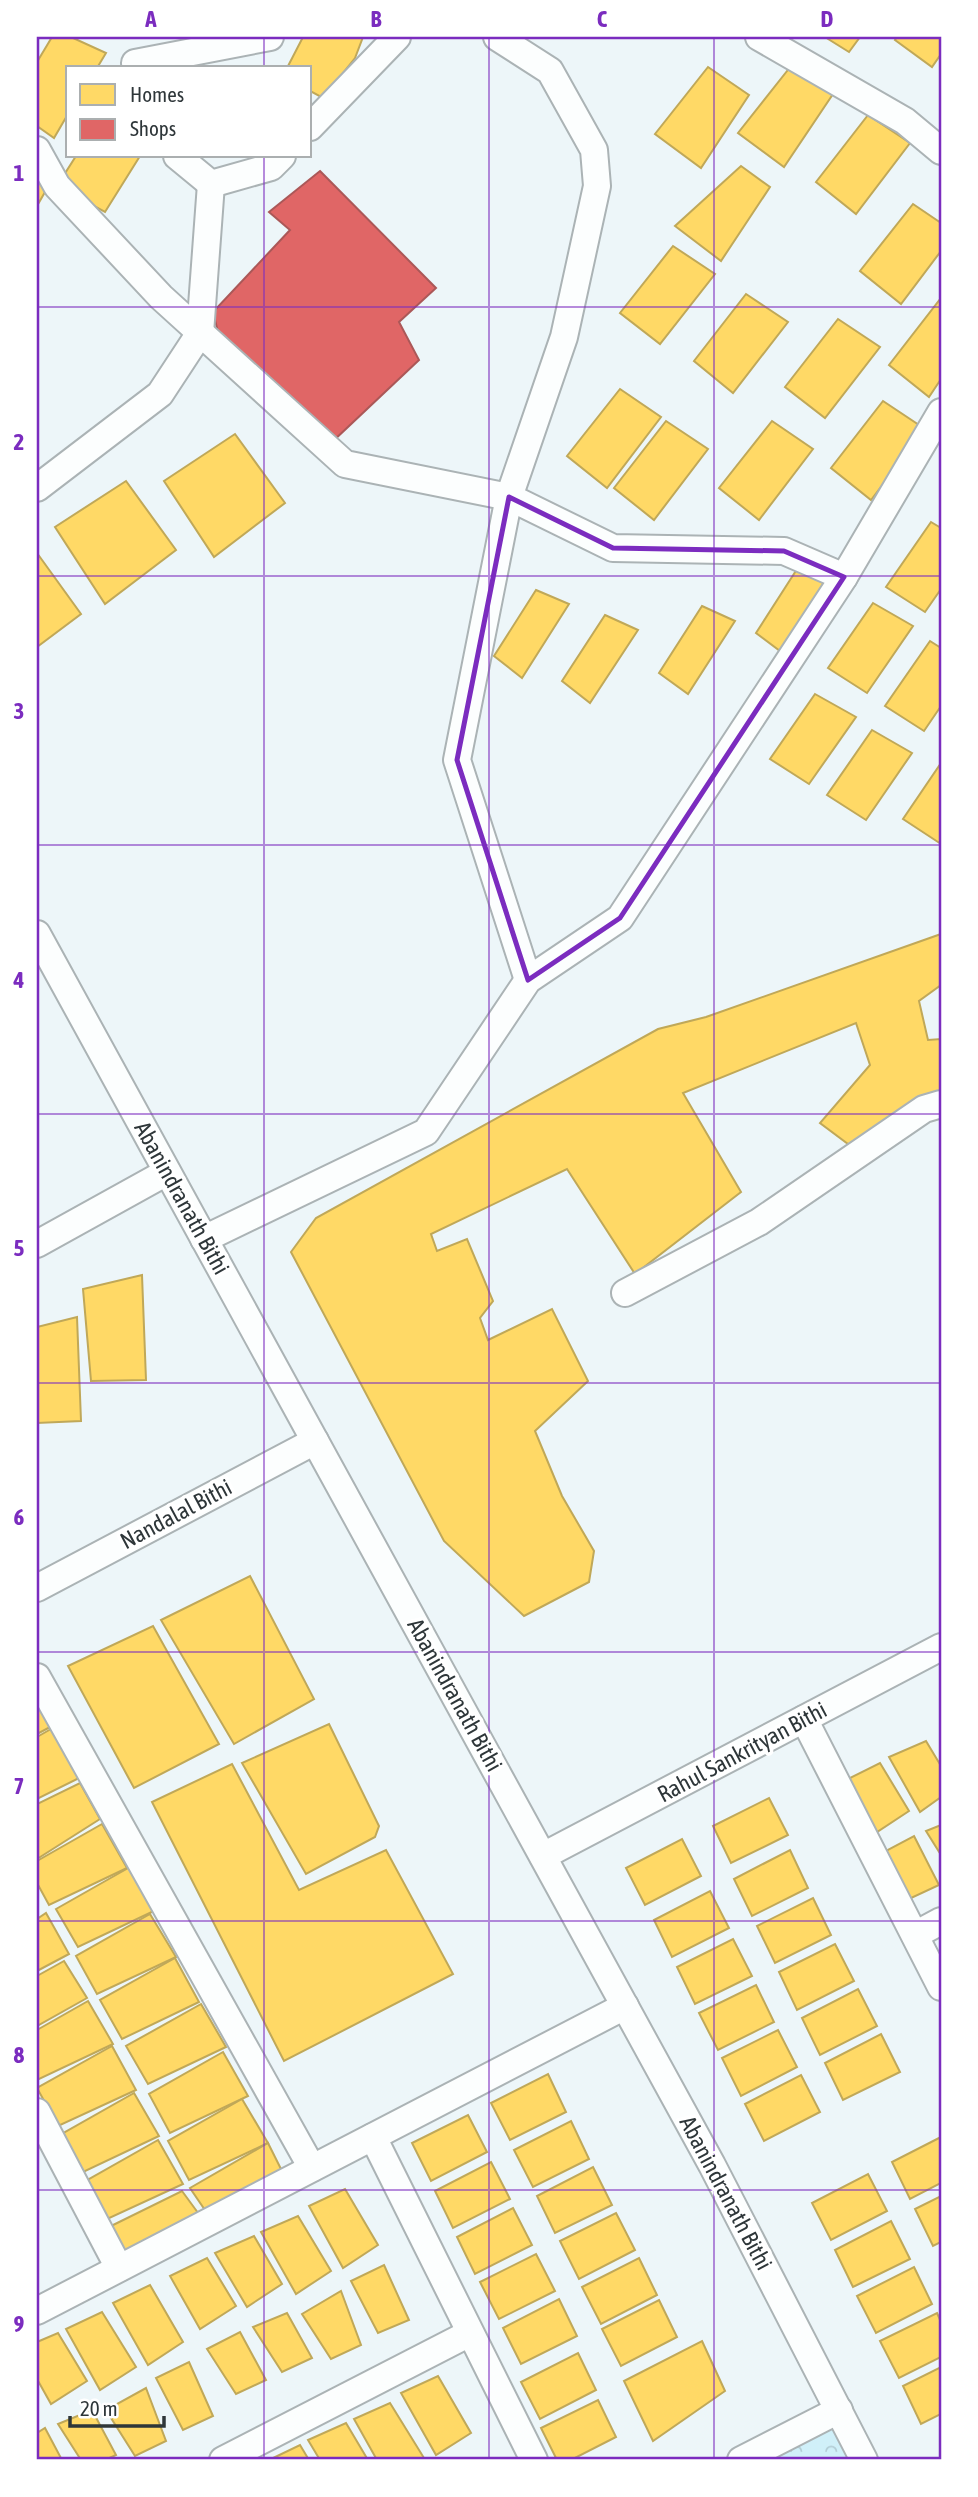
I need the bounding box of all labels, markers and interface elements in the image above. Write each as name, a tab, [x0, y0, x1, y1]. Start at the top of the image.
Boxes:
text: A	[144, 6, 157, 32]
text: B	[371, 6, 382, 32]
text: C	[597, 6, 608, 32]
text: D	[821, 6, 834, 32]
legend	[66, 66, 312, 158]
text: Homes	[130, 82, 184, 106]
text: Shops	[130, 116, 176, 140]
text: 1	[14, 160, 25, 186]
text: 2	[14, 429, 24, 455]
text: 3	[14, 698, 24, 724]
text: 4	[13, 967, 25, 993]
street label: Abanindranath Bithi	[129, 1117, 235, 1279]
text: 5	[14, 1235, 25, 1261]
street label: Nandalal Bithi	[116, 1474, 236, 1554]
text: 6	[14, 1504, 25, 1530]
street label: Abanindranath Bithi	[402, 1614, 508, 1776]
street label: Rahul Sankrityan Bithi	[653, 1696, 831, 1808]
text: 7	[14, 1773, 24, 1799]
text: 8	[14, 2042, 25, 2068]
street label: Abanindranath Bithi	[675, 2112, 777, 2274]
text: 9	[14, 2311, 25, 2337]
scale bar	[70, 2385, 164, 2429]
text: 20 m	[80, 2396, 118, 2420]

